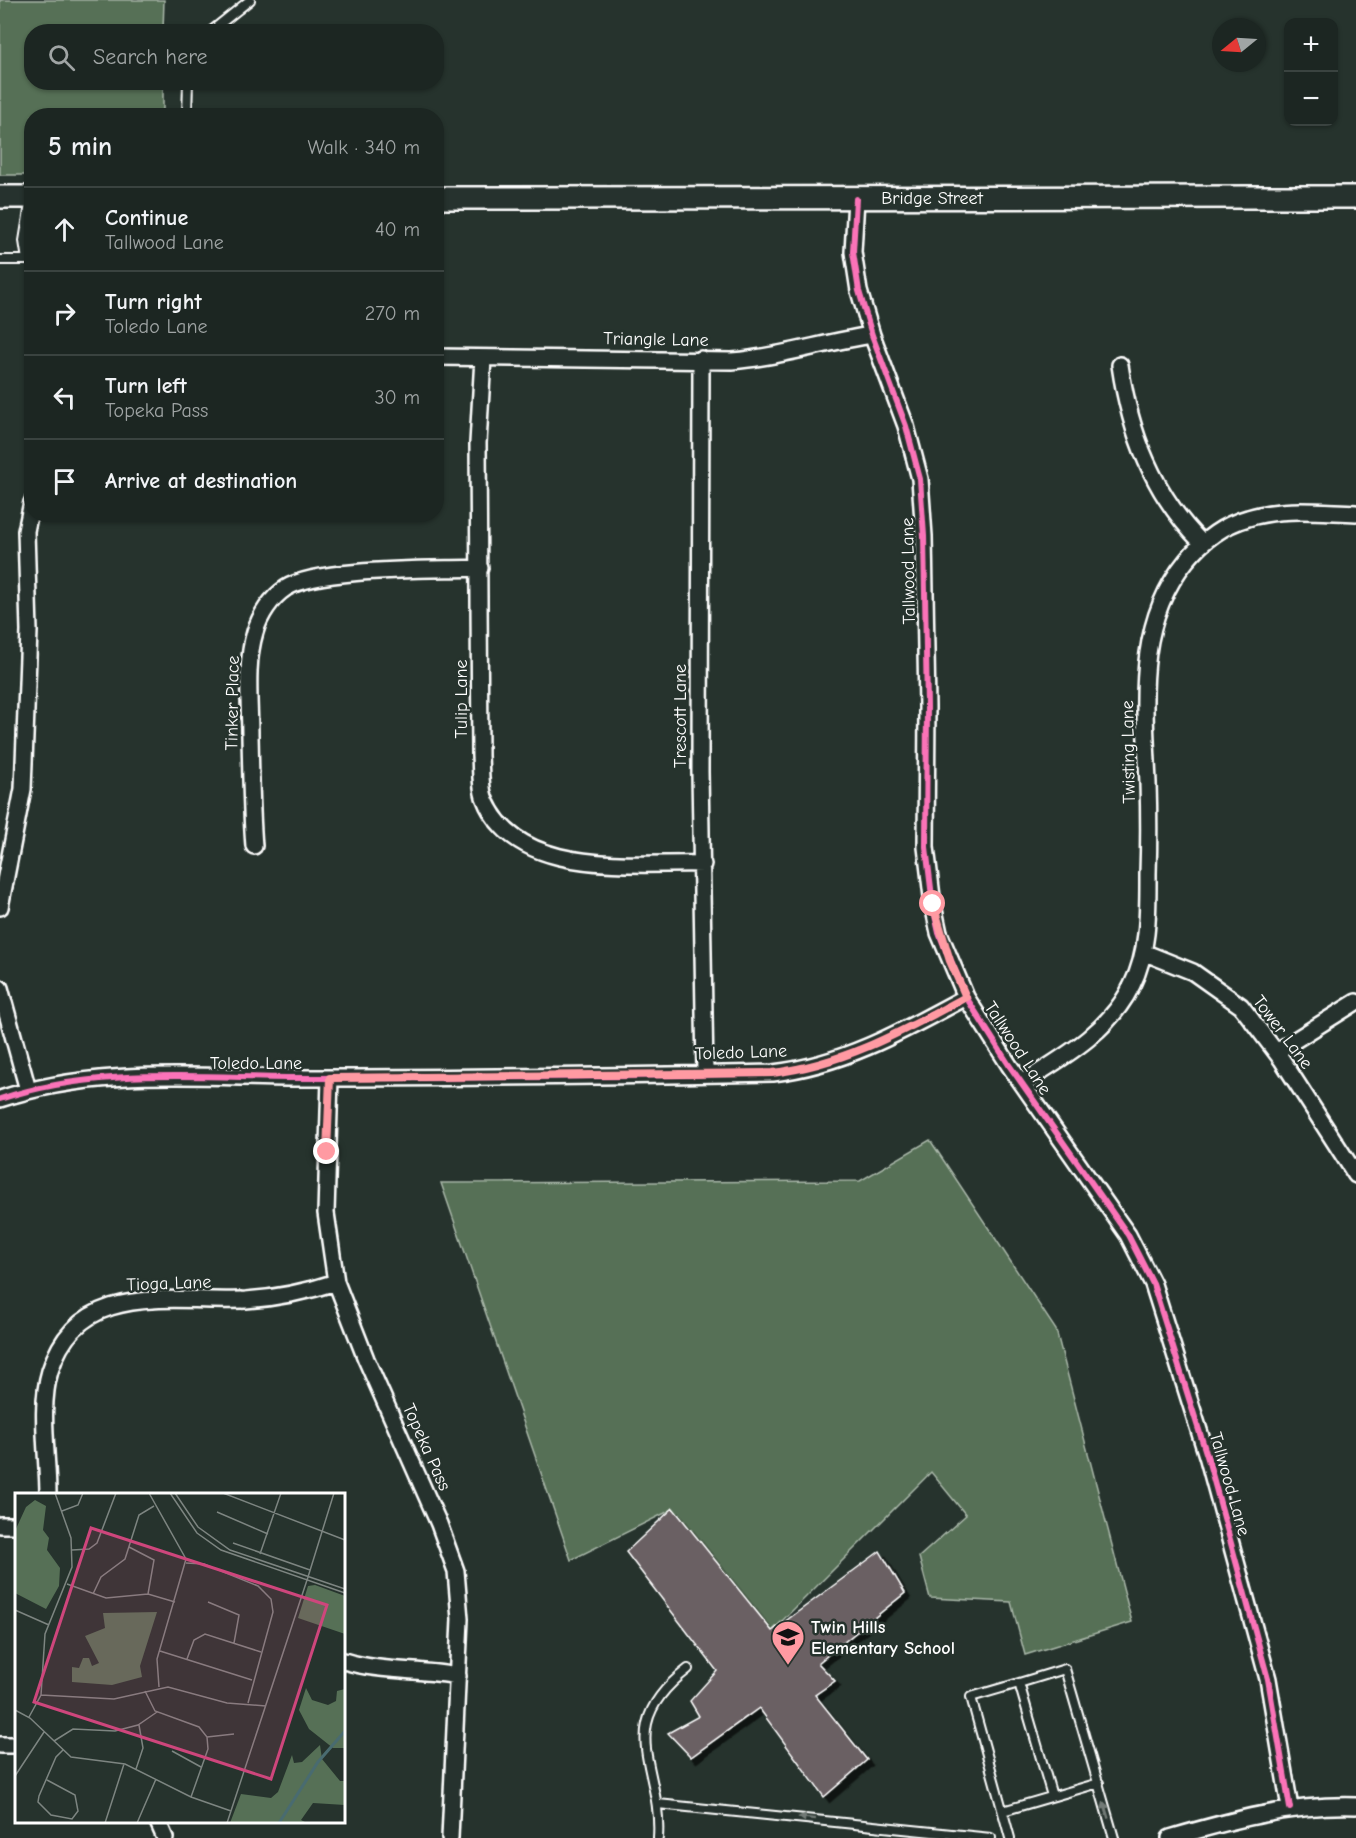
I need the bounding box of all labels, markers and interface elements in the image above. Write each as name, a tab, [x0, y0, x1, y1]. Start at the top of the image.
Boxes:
north arrow	[1212, 18, 1266, 72]
map controls	[1284, 18, 1338, 126]
button: +	[1284, 18, 1338, 72]
search box	[24, 24, 444, 90]
icon: search	[45, 41, 78, 74]
text: Search here	[93, 44, 208, 70]
button: −	[1284, 72, 1338, 126]
text: 5 min	[48, 132, 112, 162]
text: Walk · 340 m	[308, 136, 420, 159]
street label: Bridge Street	[881, 188, 984, 209]
text: Continue	[105, 205, 188, 231]
icon: ahead	[48, 213, 81, 246]
text: 40 m	[375, 218, 420, 241]
text: Tallwood Lane	[105, 231, 224, 254]
text: Turn right	[105, 289, 202, 315]
icon: right	[48, 297, 81, 330]
text: 270 m	[365, 302, 420, 325]
text: Toledo Lane	[105, 315, 207, 338]
street label: Triangle Lane	[603, 328, 709, 351]
text: Turn left	[105, 373, 187, 399]
icon: left	[48, 381, 81, 414]
text: 30 m	[374, 386, 420, 409]
text: Topeka Pass	[105, 399, 208, 422]
icon: arrive	[48, 465, 81, 498]
text: Arrive at destination	[105, 468, 297, 494]
street label: Tallwood Lane	[897, 517, 920, 625]
street label: Tinker Place	[221, 655, 244, 751]
street label: Tulip Lane	[451, 659, 472, 739]
street label: Trescott Lane	[670, 664, 691, 768]
street label: Twisting Lane	[1117, 700, 1140, 804]
route start	[919, 890, 945, 916]
street label: Tower Lane	[1248, 991, 1317, 1073]
street label: Tallwood Lane	[980, 998, 1055, 1099]
street label: Toledo Lane	[695, 1040, 787, 1065]
street label: Toledo Lane	[210, 1053, 302, 1074]
route end	[313, 1138, 339, 1164]
street label: Tioga Lane	[126, 1272, 212, 1295]
street label: Topeka Pass	[398, 1400, 455, 1494]
street label: Tallwood Lane	[1205, 1430, 1254, 1538]
inset map	[15, 1493, 345, 1823]
place label: Twin Hills Elementary School	[811, 1617, 955, 1659]
school or university icon: Twin Hills Elementary School	[770, 1619, 806, 1666]
one-way arrow	[1101, 1801, 1111, 1820]
one-way arrow	[798, 1813, 817, 1823]

